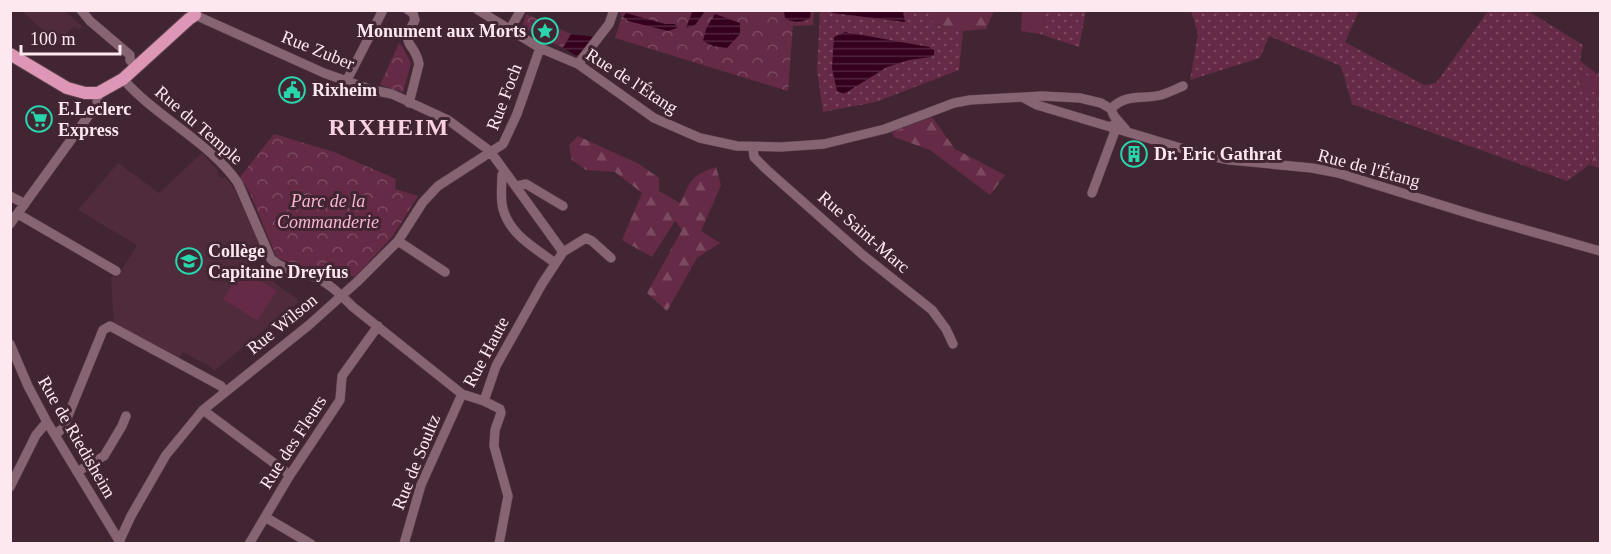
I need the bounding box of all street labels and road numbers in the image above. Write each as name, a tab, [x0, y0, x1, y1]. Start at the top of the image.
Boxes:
street label: Rue Zuber	[279, 26, 357, 74]
street label: Rue de l'Étang	[582, 43, 682, 118]
street label: Rue Foch	[482, 61, 526, 133]
street label: Rue du Temple	[151, 82, 247, 168]
street label: Rue de l'Étang	[1316, 144, 1423, 191]
street label: Rue Saint-Marc	[814, 187, 914, 277]
street label: Rue Wilson	[243, 290, 321, 358]
street label: Rue Haute	[459, 314, 513, 390]
street label: Rue de Riedisheim	[34, 373, 120, 501]
street label: Rue des Fleurs	[255, 392, 331, 492]
street label: Rue de Soultz	[388, 411, 444, 513]

